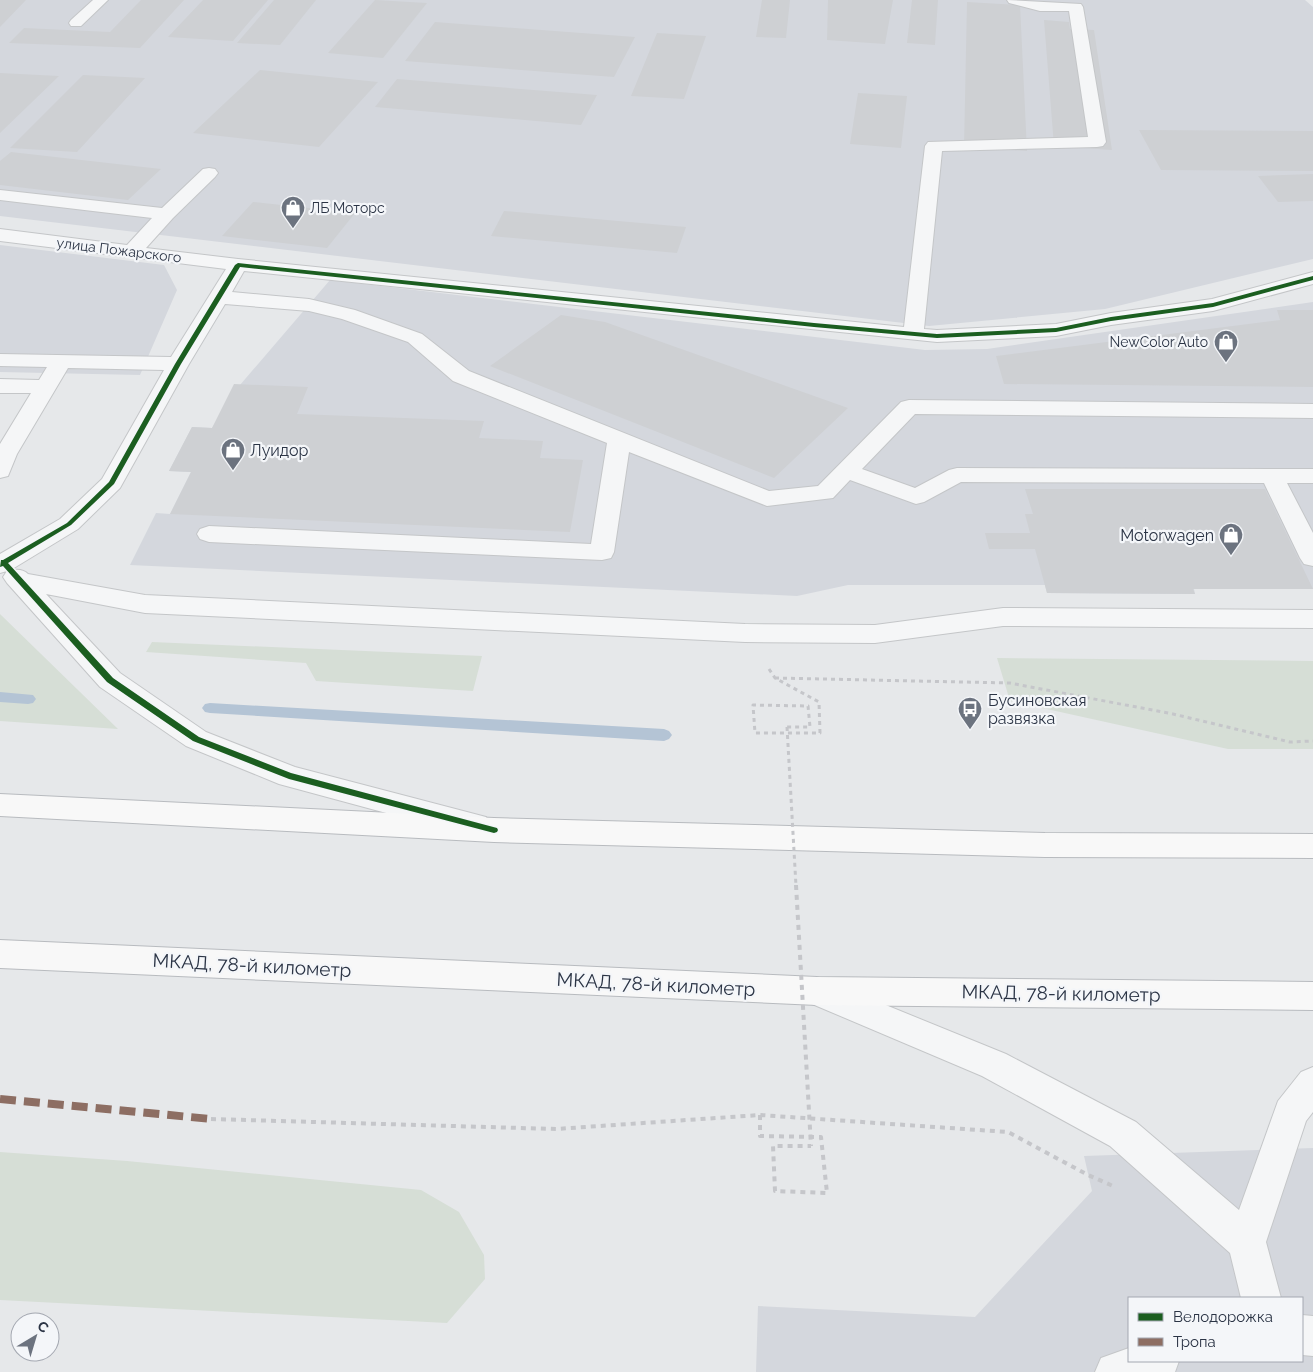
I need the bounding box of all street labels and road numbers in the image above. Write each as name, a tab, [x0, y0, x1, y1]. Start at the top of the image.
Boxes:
street label: улица Пожарского	[56, 234, 182, 266]
street label: МКАД, 78-й километр	[152, 949, 352, 981]
street label: МКАД, 78-й километр	[556, 968, 756, 1000]
street label: МКАД, 78-й километр	[961, 980, 1161, 1006]

